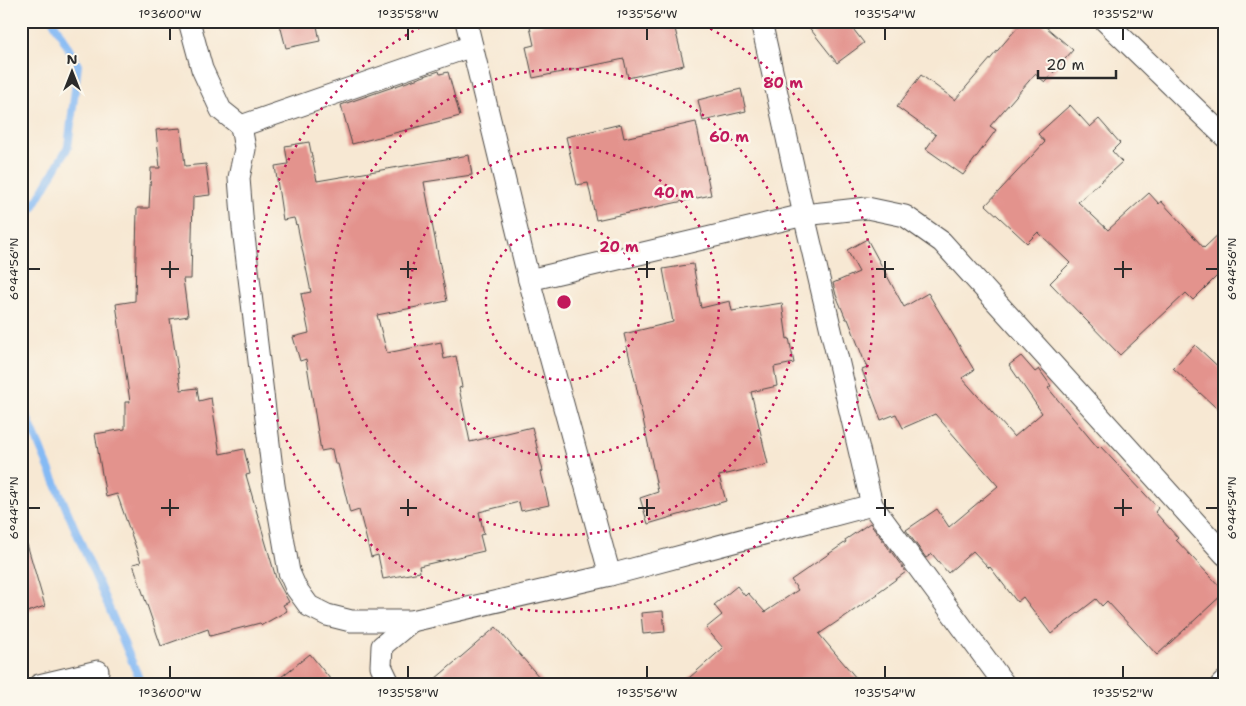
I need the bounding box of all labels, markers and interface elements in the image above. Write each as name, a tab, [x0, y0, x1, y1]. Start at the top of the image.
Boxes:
text: 1°36'00"W	[138, 6, 202, 22]
text: 1°35'58"W	[377, 6, 439, 22]
text: 1°35'56"W	[617, 6, 677, 22]
text: 1°35'54"W	[854, 6, 916, 22]
text: 1°35'52"W	[1092, 6, 1154, 22]
north arrow	[48, 48, 98, 98]
scale bar	[1038, 48, 1116, 80]
text: N	[66, 50, 78, 68]
text: 20 m	[1046, 55, 1085, 75]
text: 80 m	[763, 73, 803, 93]
text: 60 m	[709, 127, 749, 147]
text: 40 m	[654, 183, 694, 203]
text: 20 m	[599, 237, 639, 257]
text: 6°44'56"N	[6, 238, 22, 300]
text: 6°44'56"N	[1224, 238, 1240, 300]
centre of rings	[555, 293, 573, 311]
text: 6°44'54"N	[6, 476, 22, 540]
text: 6°44'54"N	[1224, 476, 1240, 540]
text: 1°36'00"W	[138, 685, 202, 701]
text: 1°35'58"W	[377, 685, 439, 701]
text: 1°35'56"W	[617, 685, 677, 701]
text: 1°35'54"W	[854, 685, 916, 701]
text: 1°35'52"W	[1092, 685, 1154, 701]

